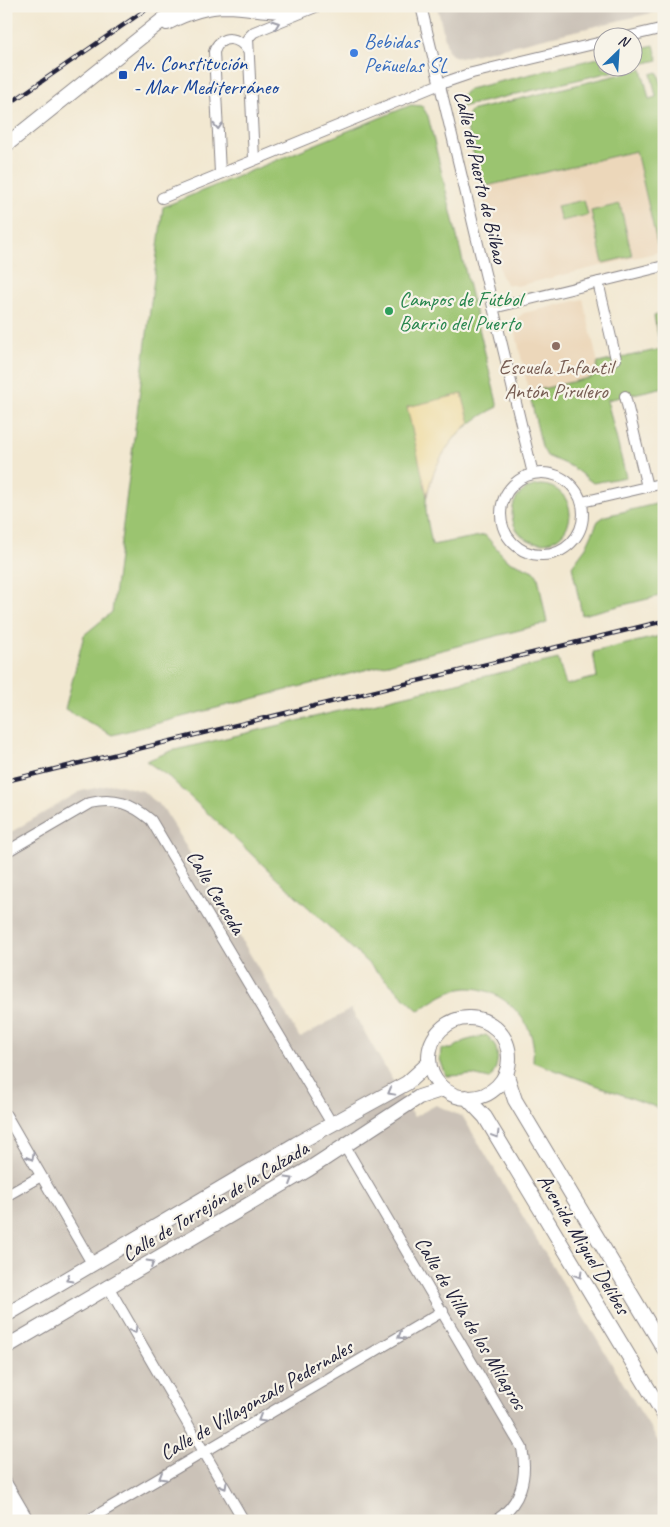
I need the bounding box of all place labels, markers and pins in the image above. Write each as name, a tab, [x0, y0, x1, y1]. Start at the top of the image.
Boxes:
place label: Bebidas Peñuelas SL	[364, 28, 448, 78]
marker: Bebidas Peñuelas SL	[348, 47, 360, 59]
place label: Av. Constitución - Mar Mediterráneo	[133, 50, 280, 100]
marker: Av. Constitución - Mar Mediterráneo	[117, 69, 129, 81]
place label: Campos de Fútbol Barrio del Puerto	[399, 286, 525, 336]
marker: Campos de Fútbol Barrio del Puerto	[383, 305, 395, 317]
marker: Escuela Infantil Antón Pirulero	[550, 340, 562, 352]
place label: Escuela Infantil Antón Pirulero	[499, 354, 617, 404]

